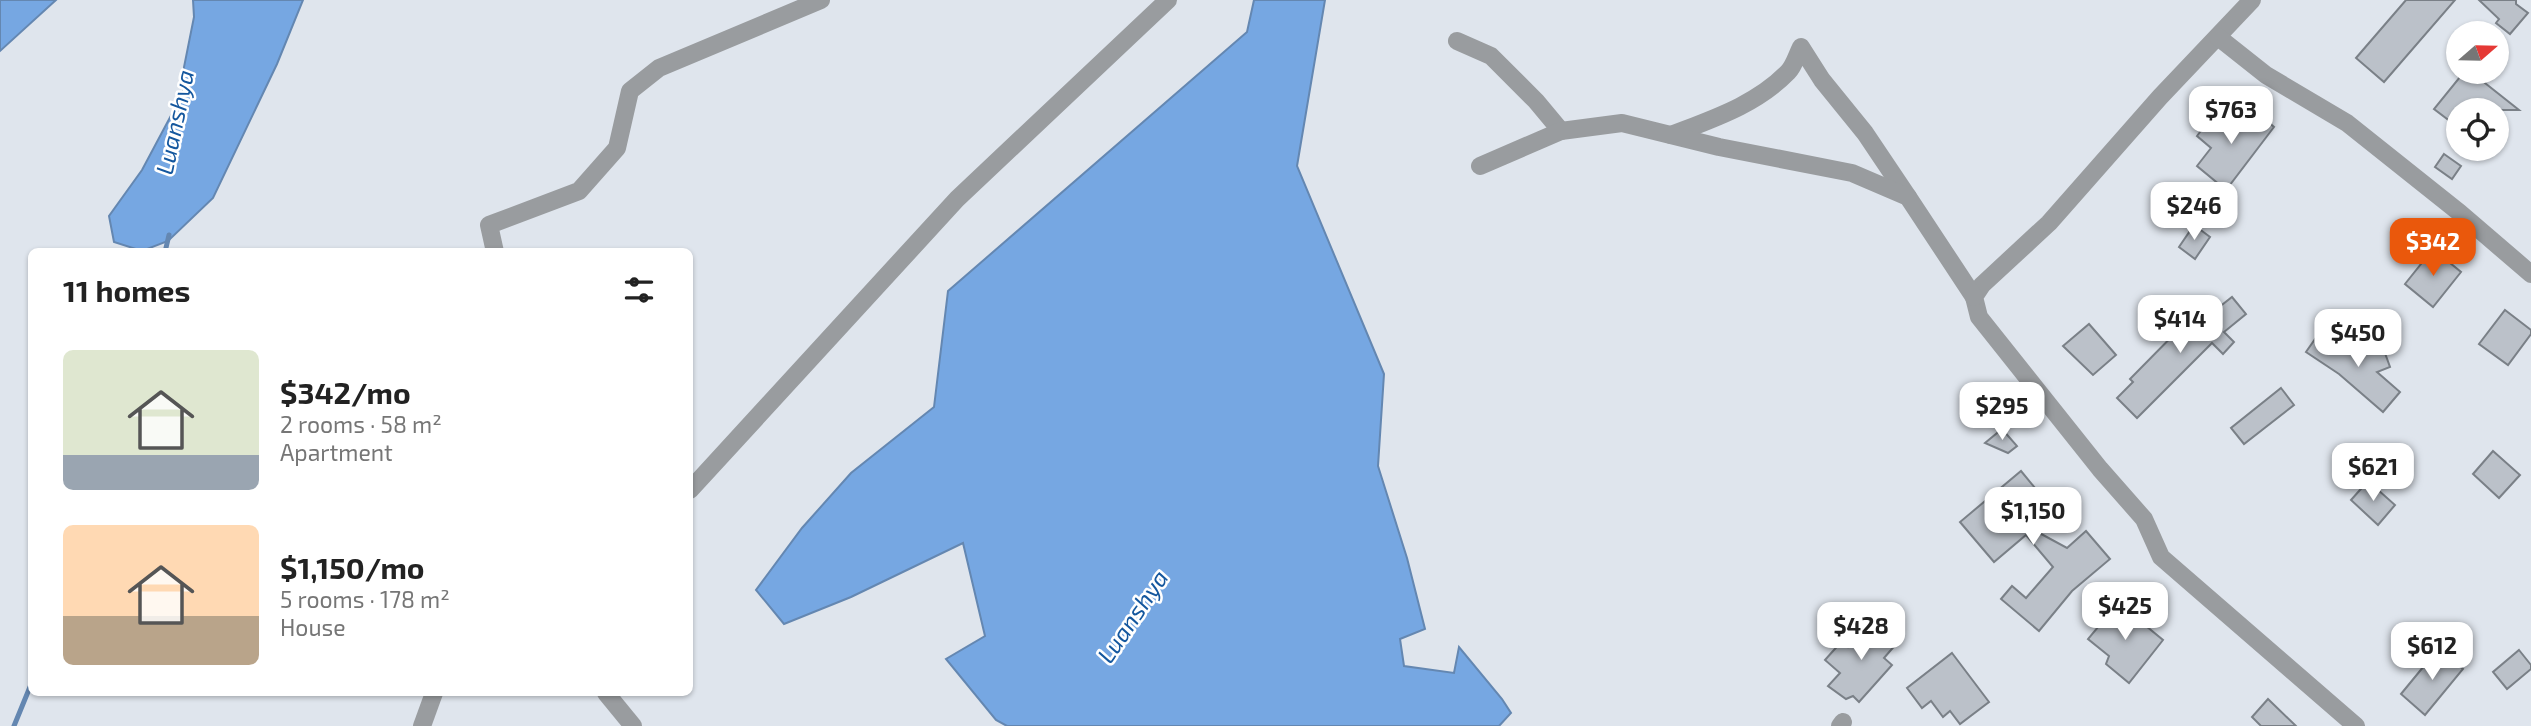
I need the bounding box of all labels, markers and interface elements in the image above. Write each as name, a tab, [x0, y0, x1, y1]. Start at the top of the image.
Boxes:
north arrow	[2446, 21, 2510, 84]
map controls	[2446, 21, 2509, 161]
water label: Luanshya	[149, 67, 199, 177]
pin: $763	[2190, 86, 2272, 146]
text: $763	[2205, 95, 2257, 123]
button: locate	[2446, 98, 2509, 161]
pin: $246	[2153, 182, 2235, 242]
text: $246	[2167, 191, 2221, 219]
pin: $342	[2392, 218, 2474, 278]
text: $342	[2406, 227, 2460, 255]
icon: filters	[620, 271, 658, 309]
text: 11 homes	[63, 272, 190, 308]
pin: $414	[2139, 296, 2221, 355]
text: $414	[2154, 304, 2206, 332]
pin: $450	[2317, 310, 2399, 369]
text: $450	[2330, 318, 2386, 346]
text: $342/mo	[280, 374, 411, 410]
icon: home	[119, 378, 203, 462]
pin: $295	[1961, 382, 2043, 442]
text: $295	[1976, 391, 2028, 419]
text: 2 rooms · 58 m²	[280, 410, 442, 438]
text: Apartment	[280, 438, 393, 466]
pin: $621	[2332, 444, 2414, 503]
text: $621	[2348, 452, 2398, 480]
pin: $1,150	[1976, 488, 2090, 547]
text: $1,150	[2001, 496, 2066, 524]
text: $1,150/mo	[280, 549, 425, 585]
icon: home	[119, 553, 203, 637]
water label: Luanshya	[1090, 564, 1174, 668]
pin: $425	[2084, 582, 2166, 642]
text: 5 rooms · 178 m²	[280, 585, 450, 613]
text: $425	[2098, 591, 2152, 619]
pin: $428	[1820, 602, 1902, 662]
text: $428	[1833, 611, 1889, 639]
text: House	[280, 613, 346, 641]
pin: $612	[2391, 622, 2473, 682]
text: $612	[2407, 631, 2457, 659]

